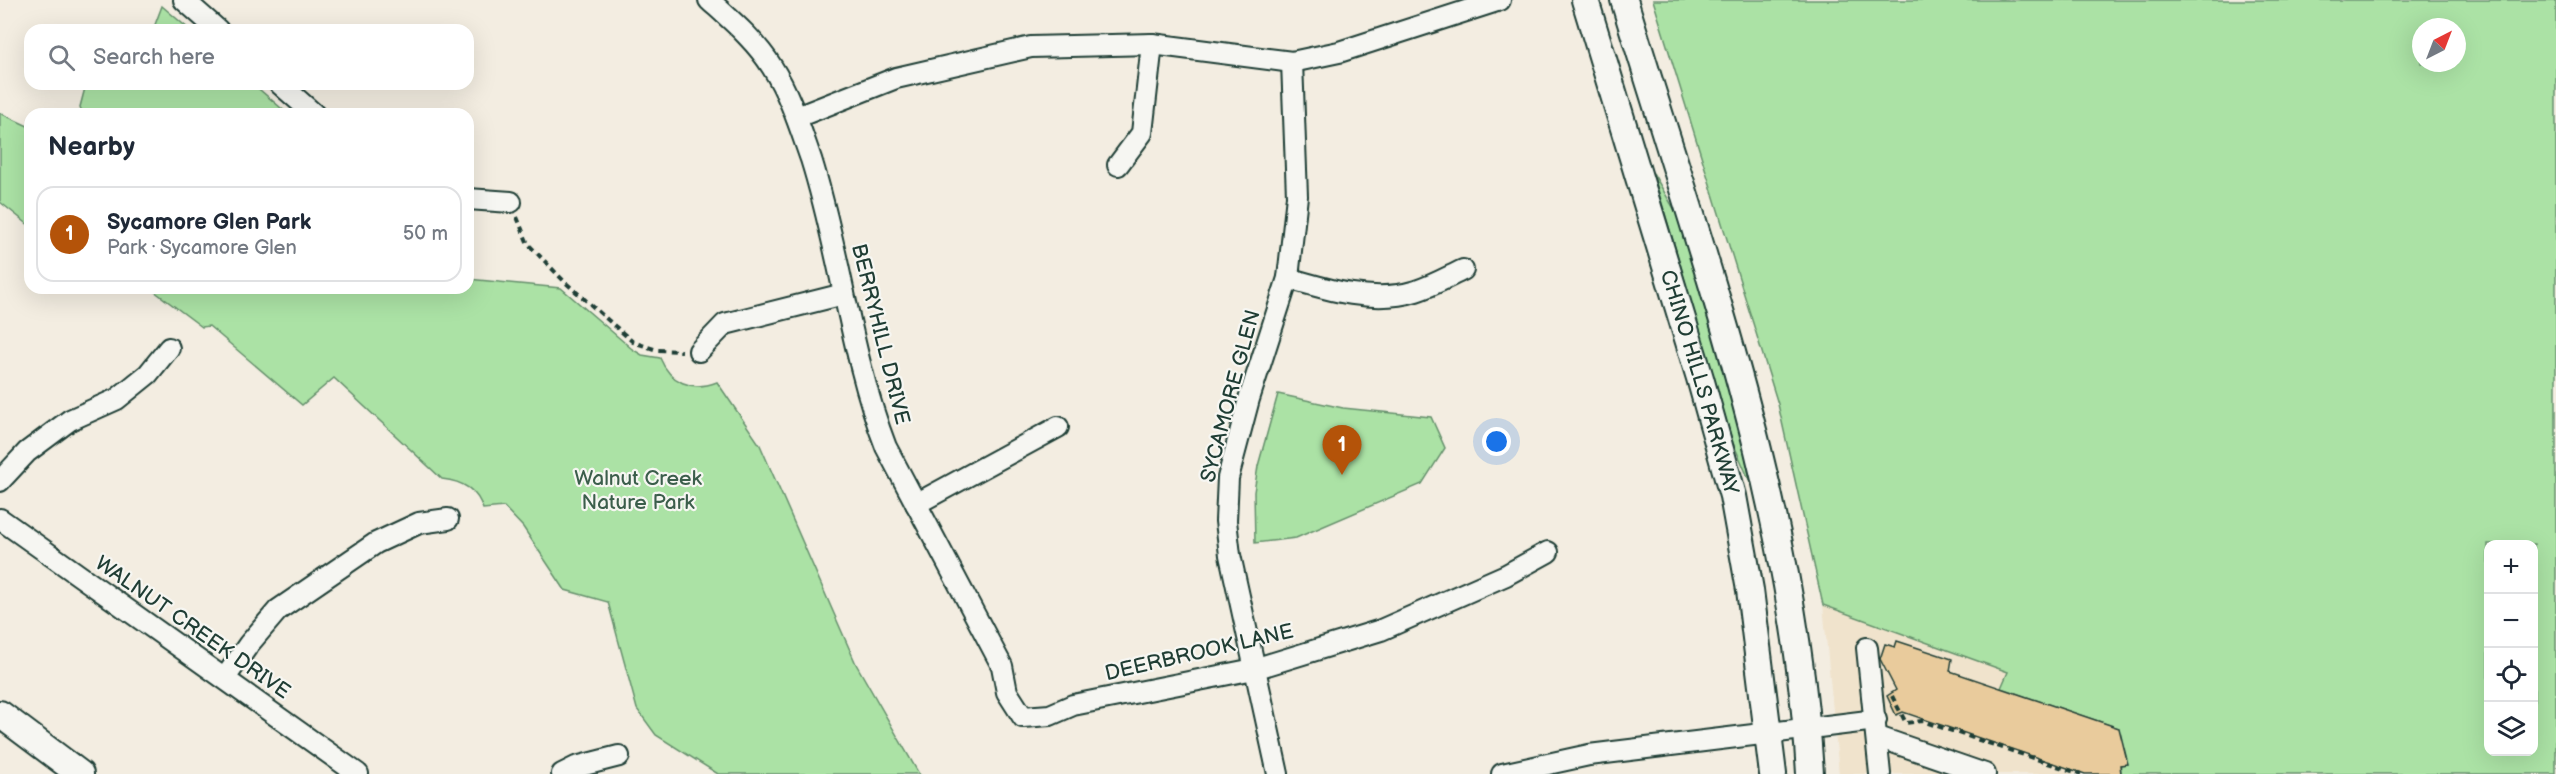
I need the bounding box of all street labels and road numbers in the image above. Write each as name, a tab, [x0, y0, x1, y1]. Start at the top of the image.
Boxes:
street label: BERRYHILL DRIVE	[846, 241, 915, 427]
street label: CHINO HILLS PARKWAY	[1655, 267, 1744, 498]
street label: SYCAMORE GLEN	[1195, 307, 1266, 485]
street label: WALNUT CREEK DRIVE	[90, 551, 295, 704]
street label: DEERBROOK LANE	[1102, 619, 1296, 686]

